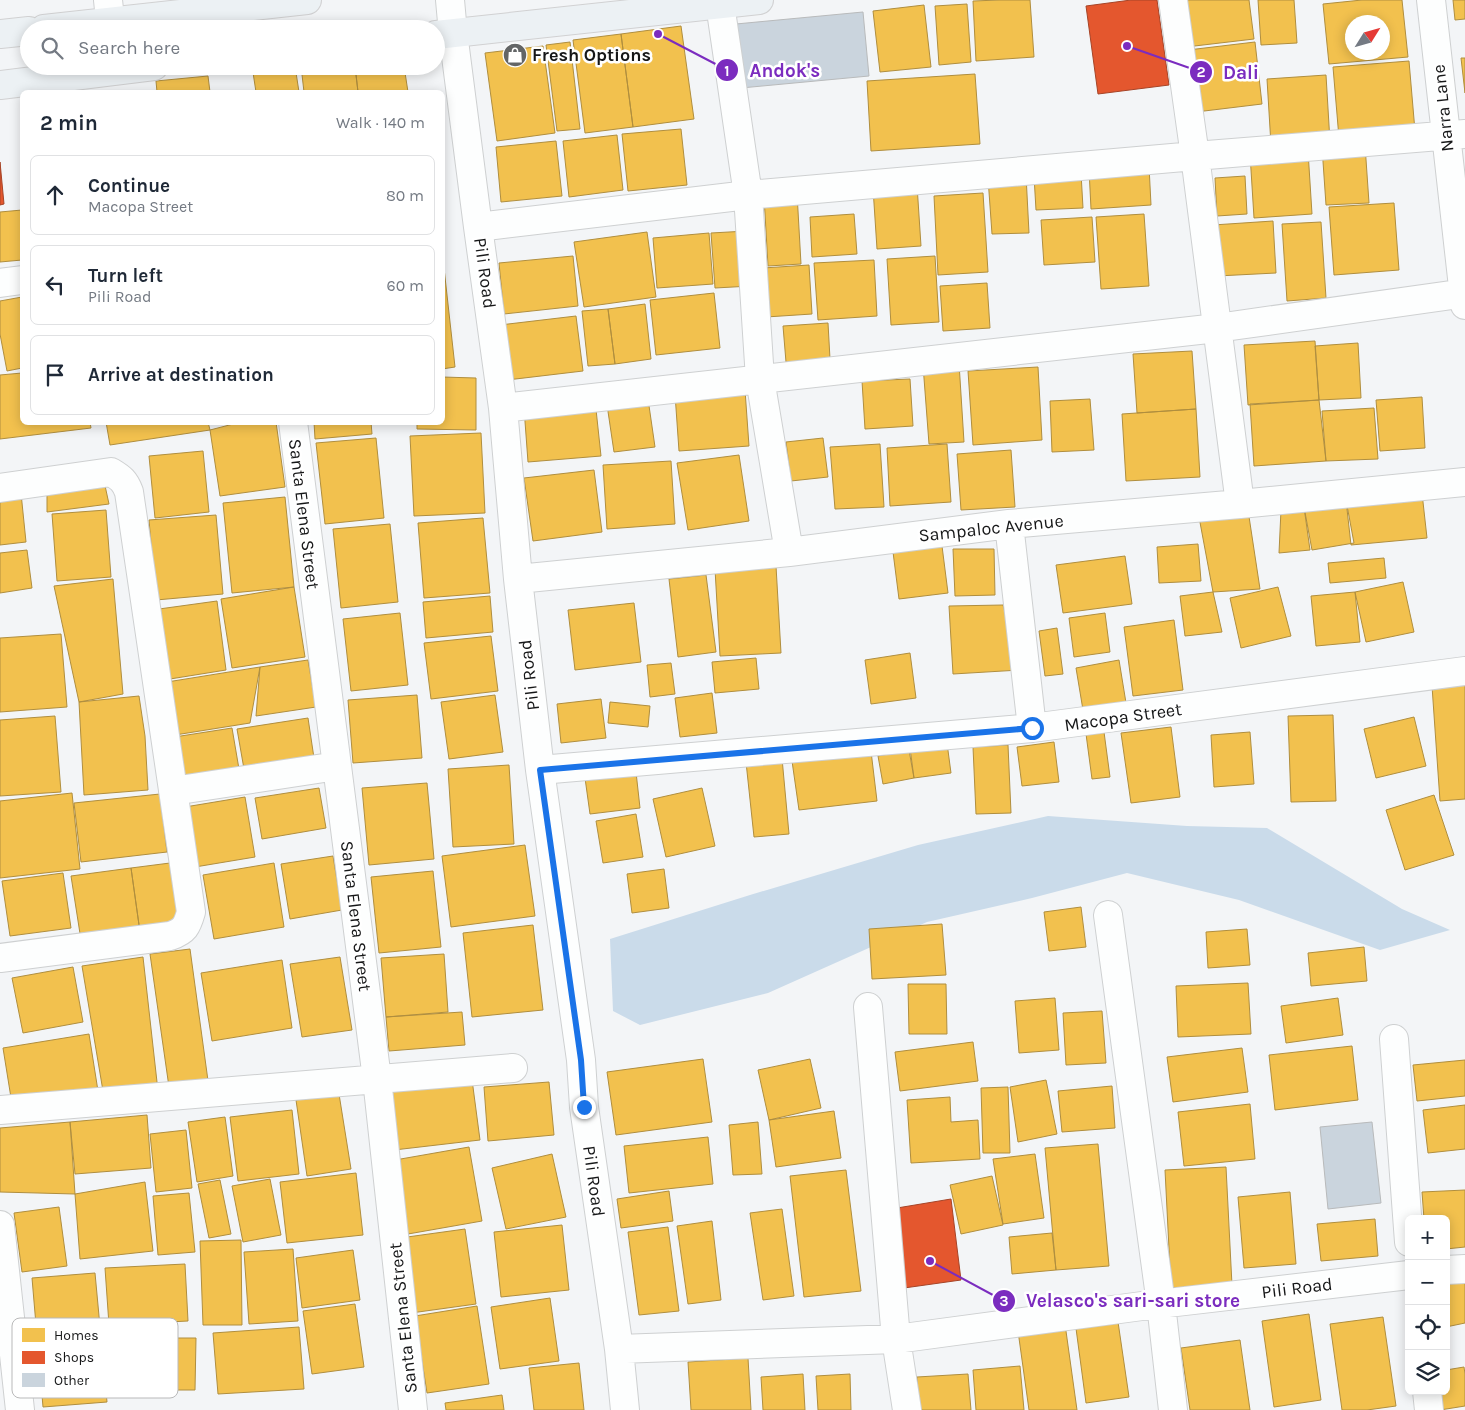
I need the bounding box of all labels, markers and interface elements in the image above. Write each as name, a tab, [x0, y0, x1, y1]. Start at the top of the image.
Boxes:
north arrow	[1345, 15, 1390, 60]
search box	[20, 20, 445, 75]
icon: search	[38, 34, 66, 62]
text: Search here	[78, 37, 180, 59]
shop icon: Fresh Options	[502, 42, 528, 68]
place label: Fresh Options	[532, 44, 651, 66]
callout: Andok's	[715, 53, 830, 87]
callout: Dali	[1188, 55, 1269, 89]
text: Andok's	[750, 60, 820, 82]
text: 1	[724, 62, 730, 80]
text: Dali	[1223, 62, 1259, 84]
text: 2	[1196, 63, 1206, 81]
street label: Narra Lane	[1427, 63, 1459, 153]
text: 2 min	[40, 111, 98, 135]
text: Walk · 140 m	[336, 113, 425, 132]
text: Continue	[88, 175, 170, 197]
icon: ahead	[41, 181, 69, 209]
text: 80 m	[386, 186, 424, 205]
text: Macopa Street	[88, 197, 193, 216]
street label: Pili Road	[469, 236, 501, 310]
text: Turn left	[88, 265, 163, 287]
icon: left	[41, 271, 69, 299]
text: 60 m	[387, 276, 424, 295]
text: Pili Road	[88, 287, 152, 306]
icon: arrive	[41, 361, 69, 389]
text: Arrive at destination	[88, 364, 274, 386]
street label: Santa Elena Street	[284, 437, 324, 591]
street label: Sampaloc Avenue	[917, 509, 1065, 547]
street label: Pili Road	[514, 638, 544, 712]
street label: Macopa Street	[1063, 698, 1183, 736]
route start	[1021, 717, 1044, 740]
street label: Santa Elena Street	[336, 839, 376, 993]
route end	[573, 1096, 596, 1119]
street label: Pili Road	[578, 1144, 610, 1218]
map controls	[1405, 1215, 1450, 1395]
button: +	[1405, 1215, 1450, 1260]
street label: Santa Elena Street	[384, 1241, 422, 1394]
button: −	[1405, 1260, 1450, 1305]
street label: Pili Road	[1260, 1273, 1334, 1303]
callout: Velasco's sari-sari store	[991, 1284, 1250, 1318]
text: Velasco's sari-sari store	[1026, 1290, 1240, 1312]
text: 3	[999, 1292, 1009, 1310]
button: locate	[1405, 1305, 1450, 1350]
legend	[12, 1318, 178, 1398]
text: Homes	[54, 1327, 99, 1344]
text: Shops	[54, 1349, 94, 1366]
button: layers	[1405, 1350, 1450, 1395]
text: Other	[54, 1372, 90, 1389]

